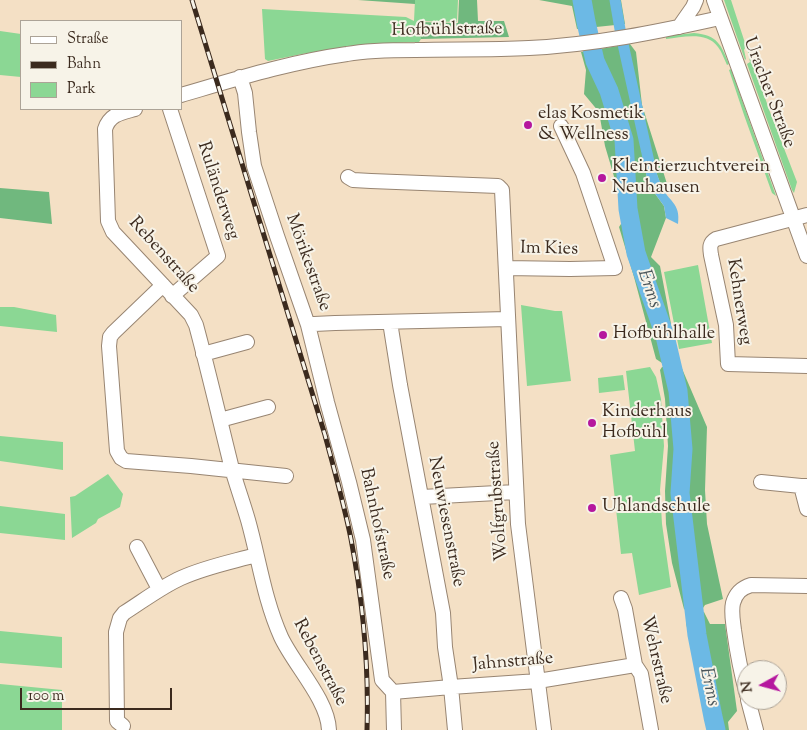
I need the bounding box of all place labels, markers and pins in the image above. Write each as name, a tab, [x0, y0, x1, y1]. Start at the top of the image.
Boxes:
place label: elas Kosmetik & Wellness	[538, 104, 644, 146]
marker: elas Kosmetik & Wellness	[522, 119, 534, 131]
place label: Kleintierzuchtverein Neuhausen	[612, 157, 770, 200]
marker: Kleintierzuchtverein Neuhausen	[596, 172, 608, 184]
place label: Hofbühlhalle	[613, 324, 715, 346]
marker: Hofbühlhalle	[597, 329, 609, 341]
place label: Kinderhaus Hofbühl	[602, 402, 692, 444]
marker: Kinderhaus Hofbühl	[586, 417, 598, 429]
place label: Uhlandschule	[602, 497, 710, 519]
marker: Uhlandschule	[586, 502, 598, 514]

